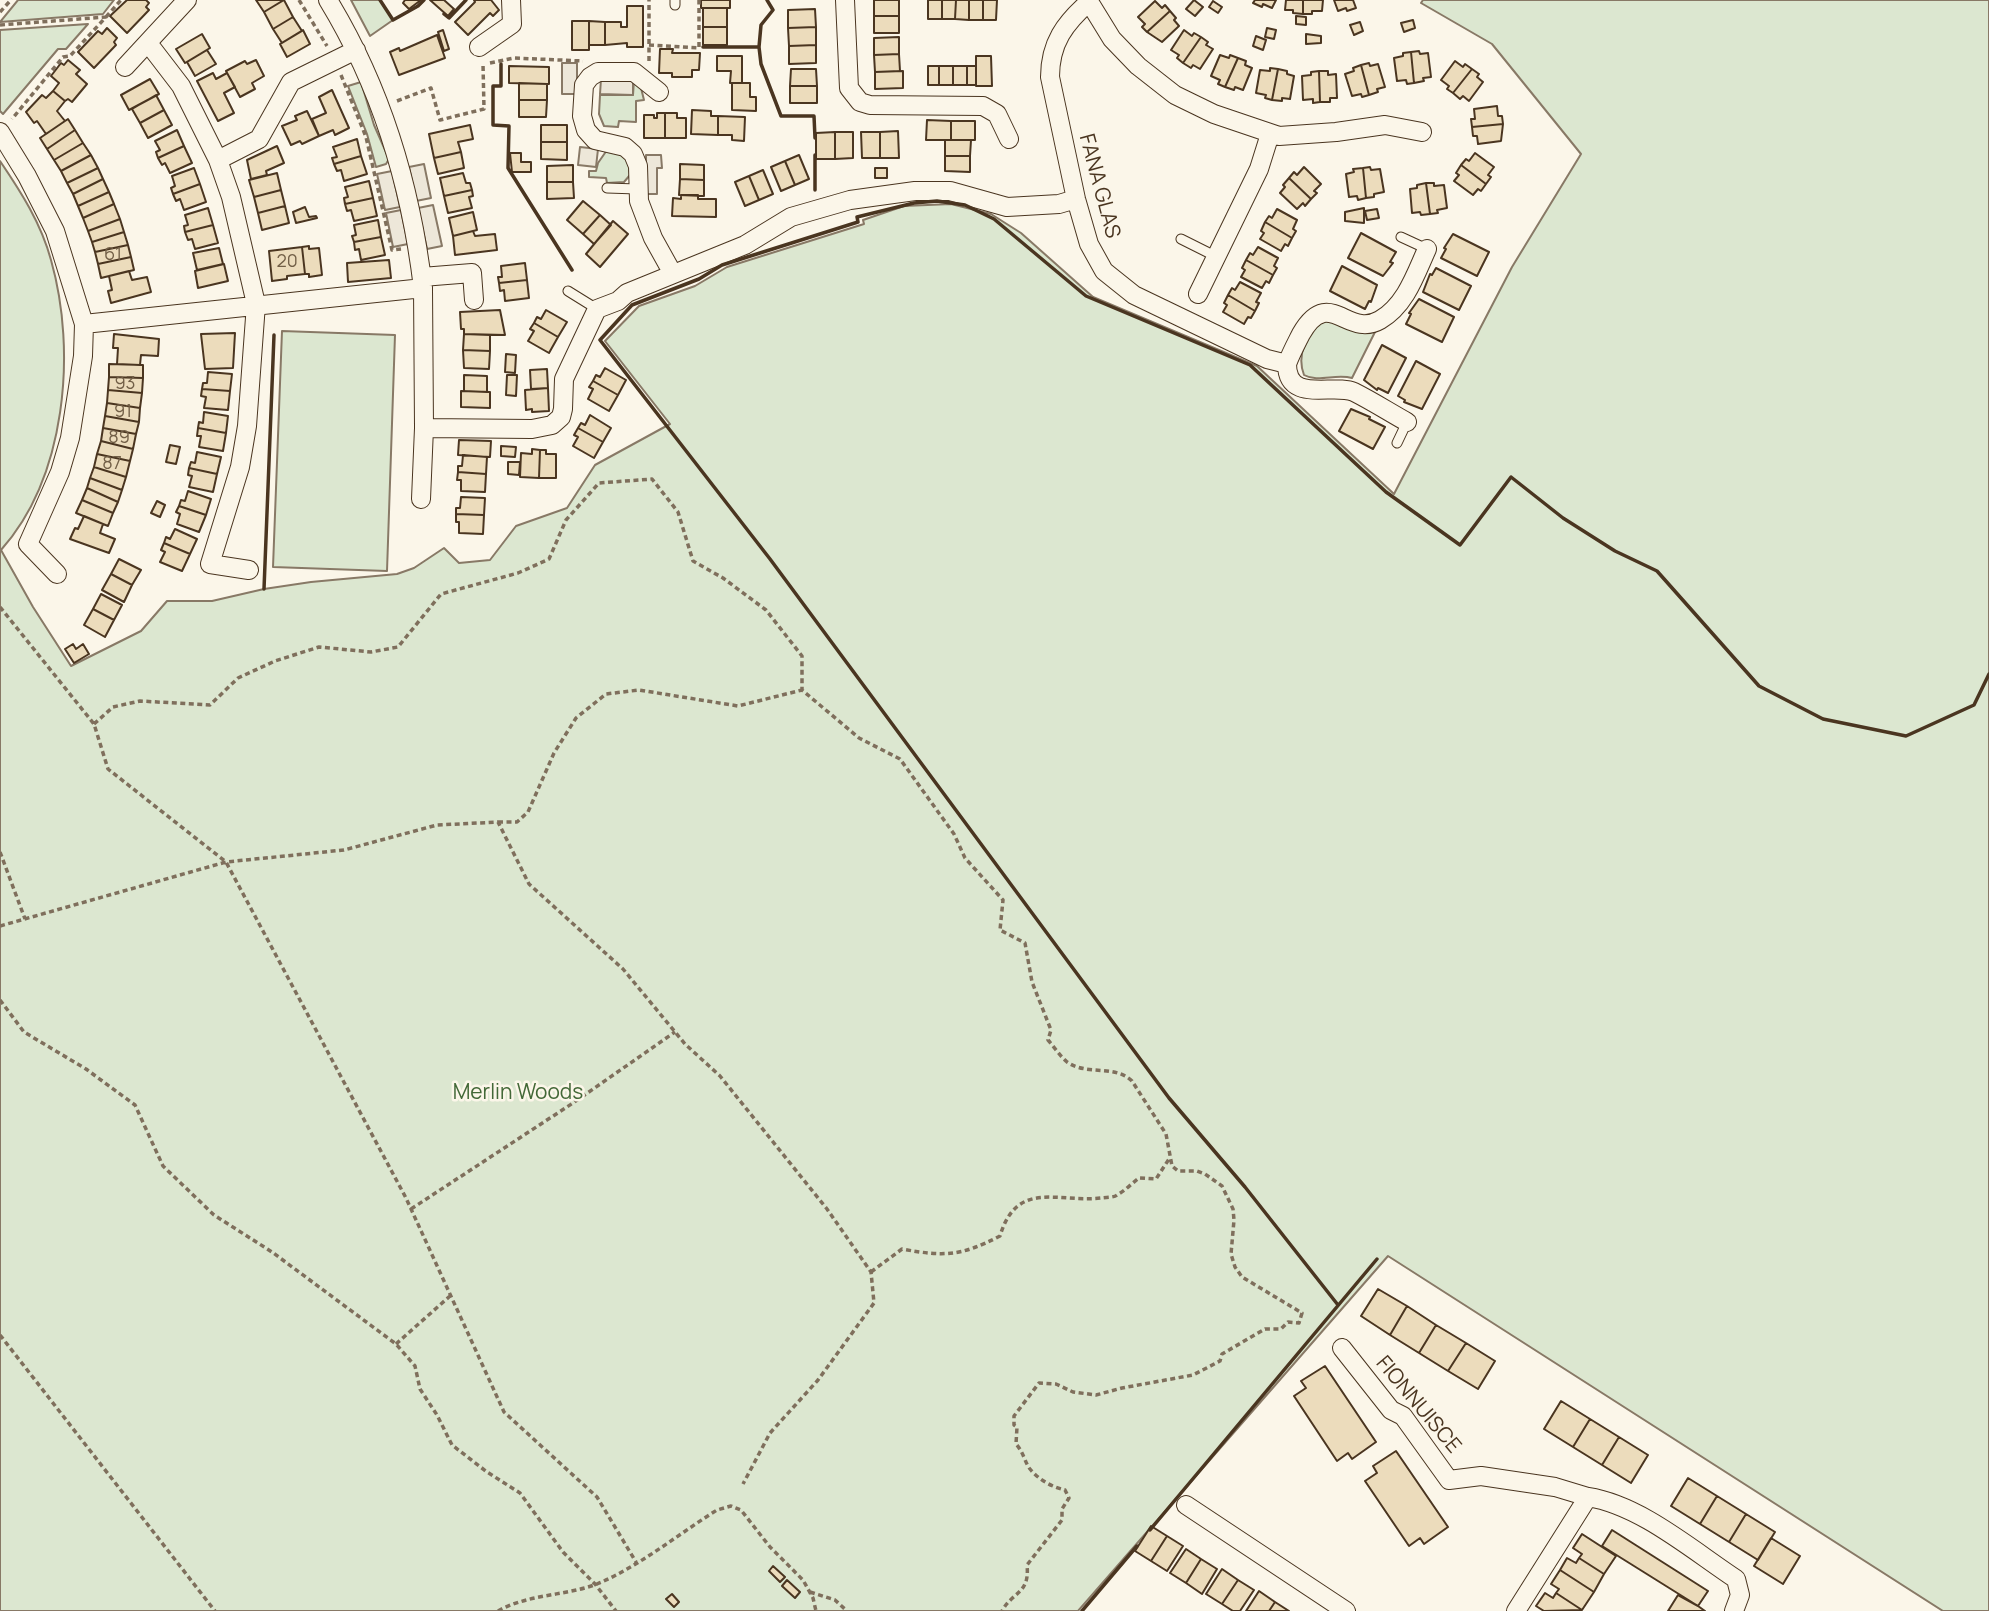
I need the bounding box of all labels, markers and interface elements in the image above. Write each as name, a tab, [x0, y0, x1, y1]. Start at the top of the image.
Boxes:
street label: FANA GLAS	[1073, 131, 1125, 241]
house number: 61	[104, 244, 122, 266]
house number: 20	[276, 251, 298, 273]
house number: 93	[114, 373, 136, 395]
house number: 91	[114, 401, 132, 423]
house number: 89	[108, 427, 130, 449]
house number: 87	[102, 453, 122, 475]
park label: Merlin Woods	[453, 1080, 583, 1106]
street label: FIONNUISCE	[1370, 1351, 1466, 1459]

